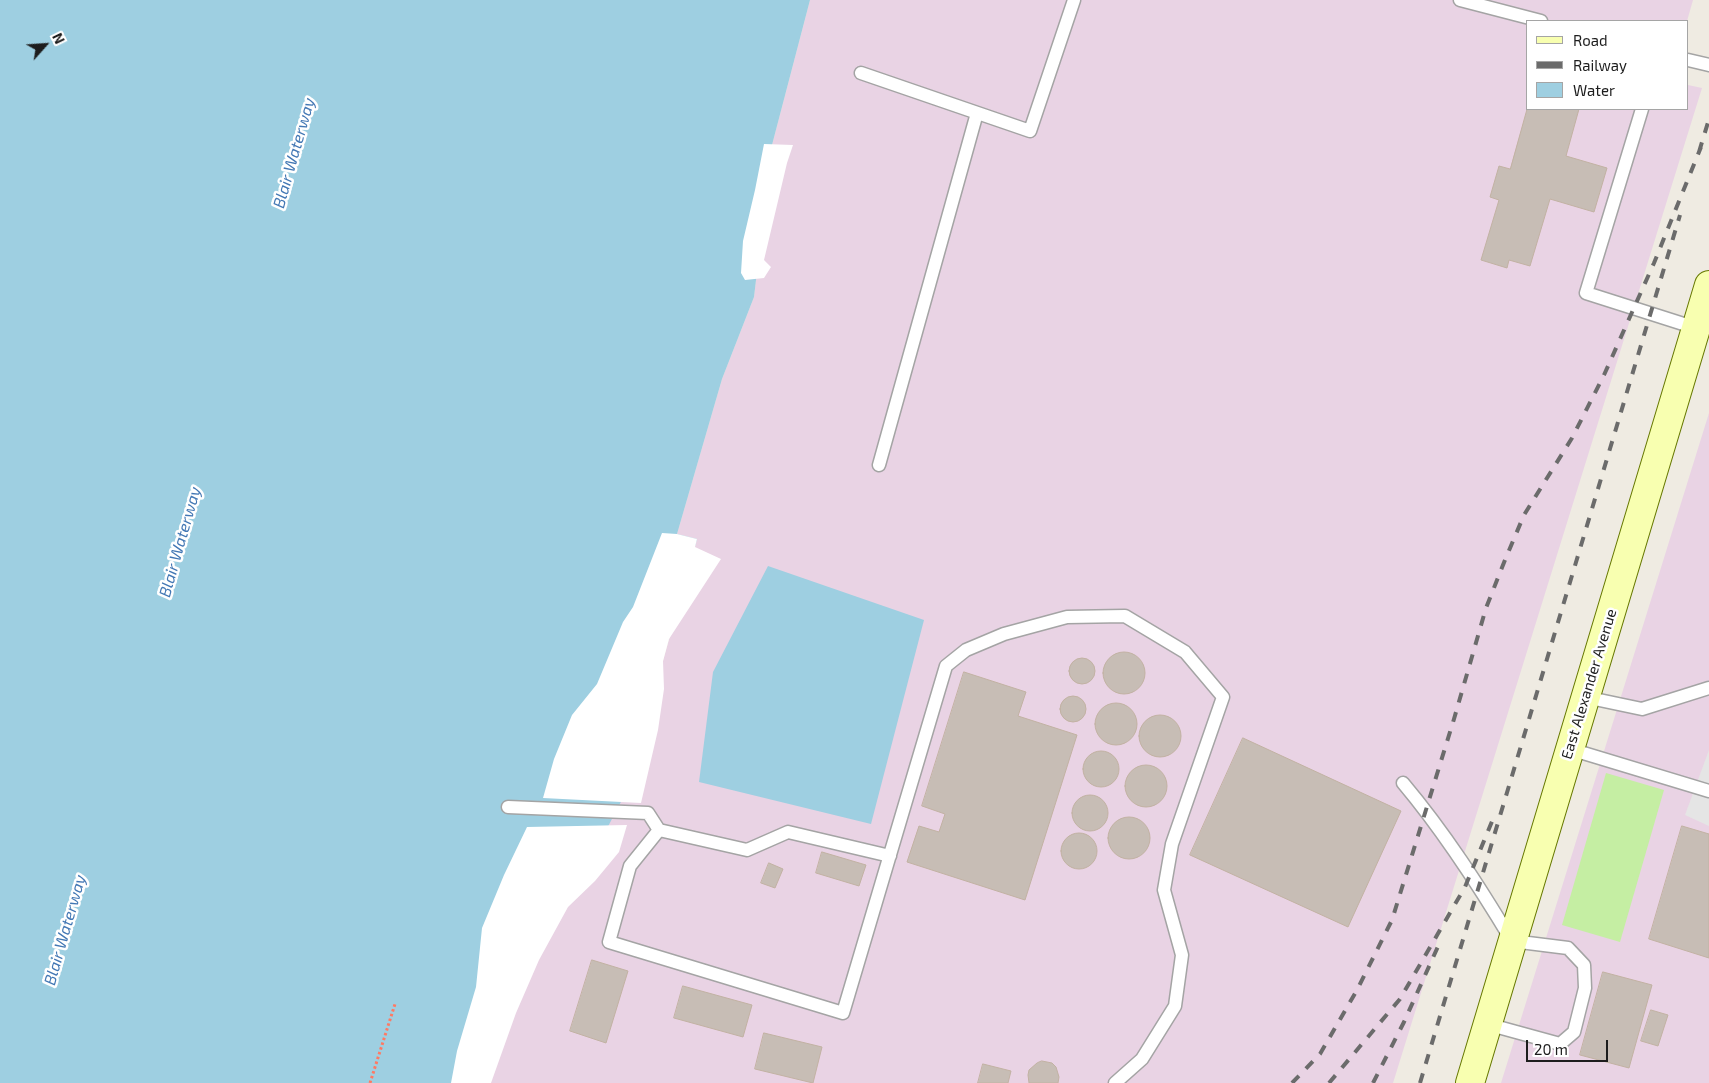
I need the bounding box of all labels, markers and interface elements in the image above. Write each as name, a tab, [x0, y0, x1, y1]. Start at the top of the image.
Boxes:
north arrow	[20, 20, 70, 70]
legend	[1526, 20, 1689, 110]
text: N	[49, 30, 69, 46]
text: Road	[1573, 31, 1608, 49]
text: Railway	[1573, 56, 1627, 74]
text: Water	[1573, 81, 1615, 99]
water label: Blair Waterway	[269, 96, 319, 210]
water label: Blair Waterway	[155, 485, 205, 599]
street label: East Alexander Avenue	[1558, 607, 1620, 761]
water label: Blair Waterway	[40, 873, 90, 987]
scale bar	[1529, 1030, 1612, 1062]
text: 20 m	[1534, 1040, 1568, 1058]

